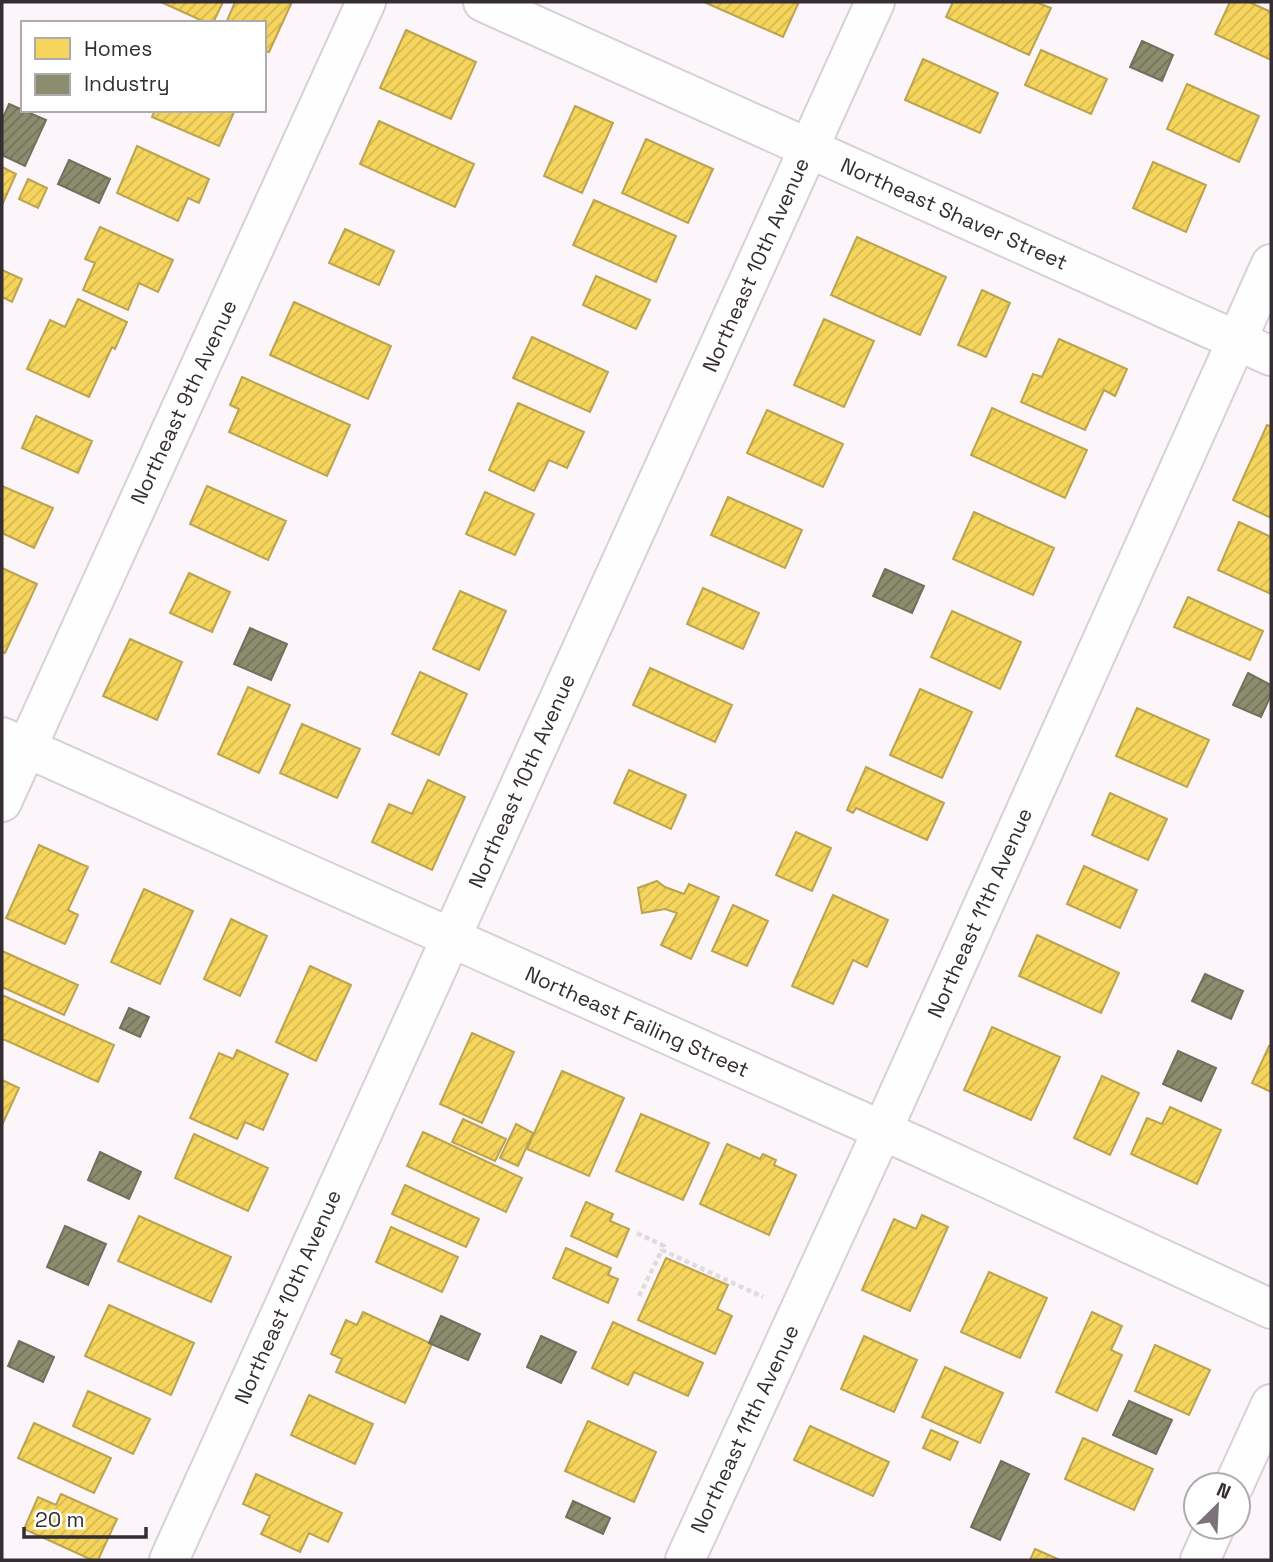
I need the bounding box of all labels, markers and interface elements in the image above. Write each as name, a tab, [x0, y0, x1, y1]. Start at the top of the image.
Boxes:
legend	[21, 21, 266, 112]
text: Homes	[84, 35, 152, 62]
text: Industry	[84, 70, 170, 97]
street label: Northeast Shaver Street	[836, 151, 1072, 276]
street label: Northeast 10th Avenue	[696, 153, 815, 376]
street label: Northeast 9th Avenue	[124, 295, 243, 508]
street label: Northeast 10th Avenue	[462, 669, 581, 892]
street label: Northeast 11th Avenue	[921, 804, 1038, 1022]
street label: Northeast Failing Street	[521, 960, 753, 1083]
street label: Northeast 10th Avenue	[228, 1185, 347, 1408]
street label: Northeast 11th Avenue	[684, 1320, 805, 1537]
north arrow	[1182, 1471, 1252, 1541]
text: N	[1213, 1477, 1235, 1505]
scale bar	[24, 1496, 147, 1540]
text: 20 m	[35, 1506, 85, 1533]

